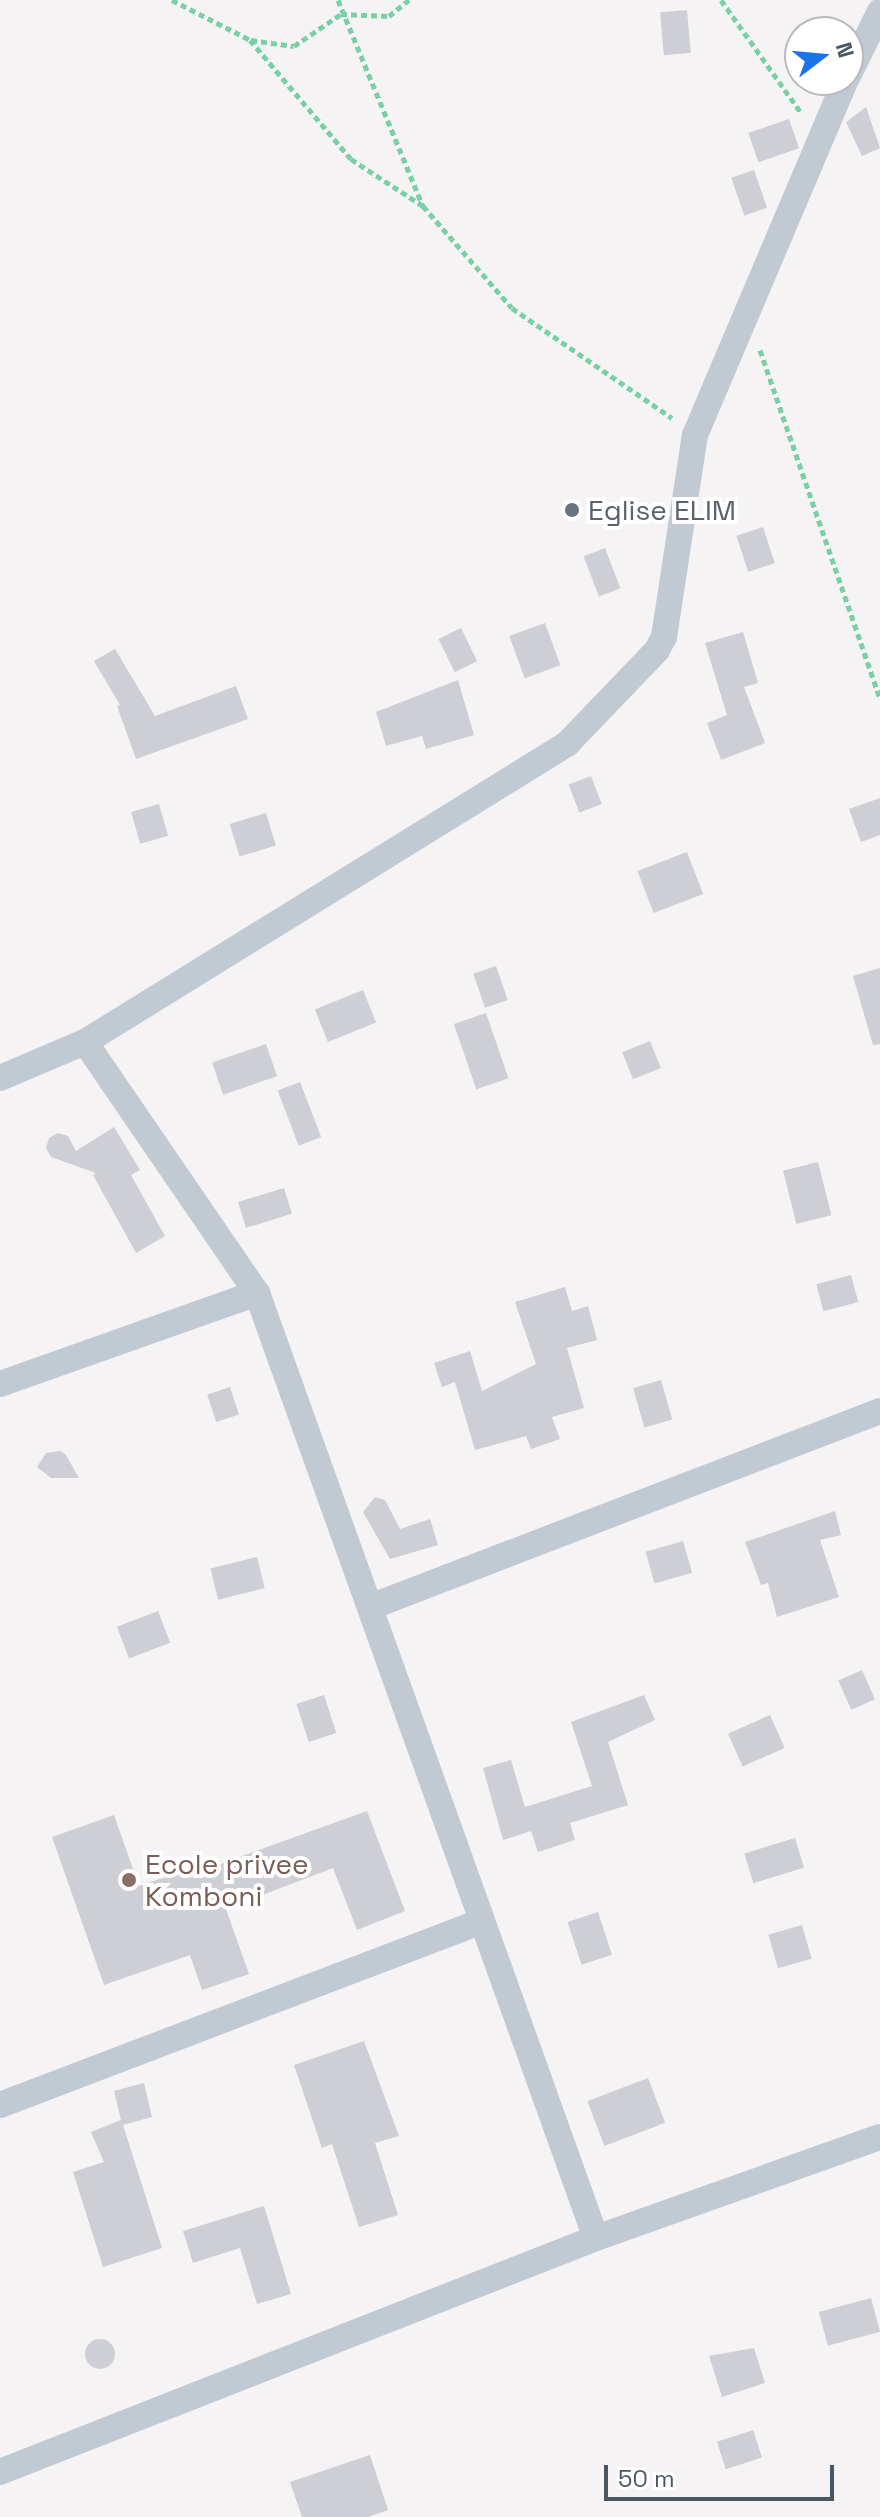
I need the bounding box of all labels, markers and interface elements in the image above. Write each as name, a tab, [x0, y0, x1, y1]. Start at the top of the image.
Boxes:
north arrow	[784, 16, 864, 96]
text: N	[830, 39, 861, 61]
place label: Eglise ELIM	[588, 493, 736, 527]
marker: Eglise ELIM	[563, 501, 581, 519]
place label: Ecole privee Komboni	[145, 1847, 309, 1913]
marker: Ecole privee Komboni	[120, 1871, 138, 1889]
scale bar	[608, 2449, 838, 2499]
text: 50 m	[618, 2463, 675, 2494]

